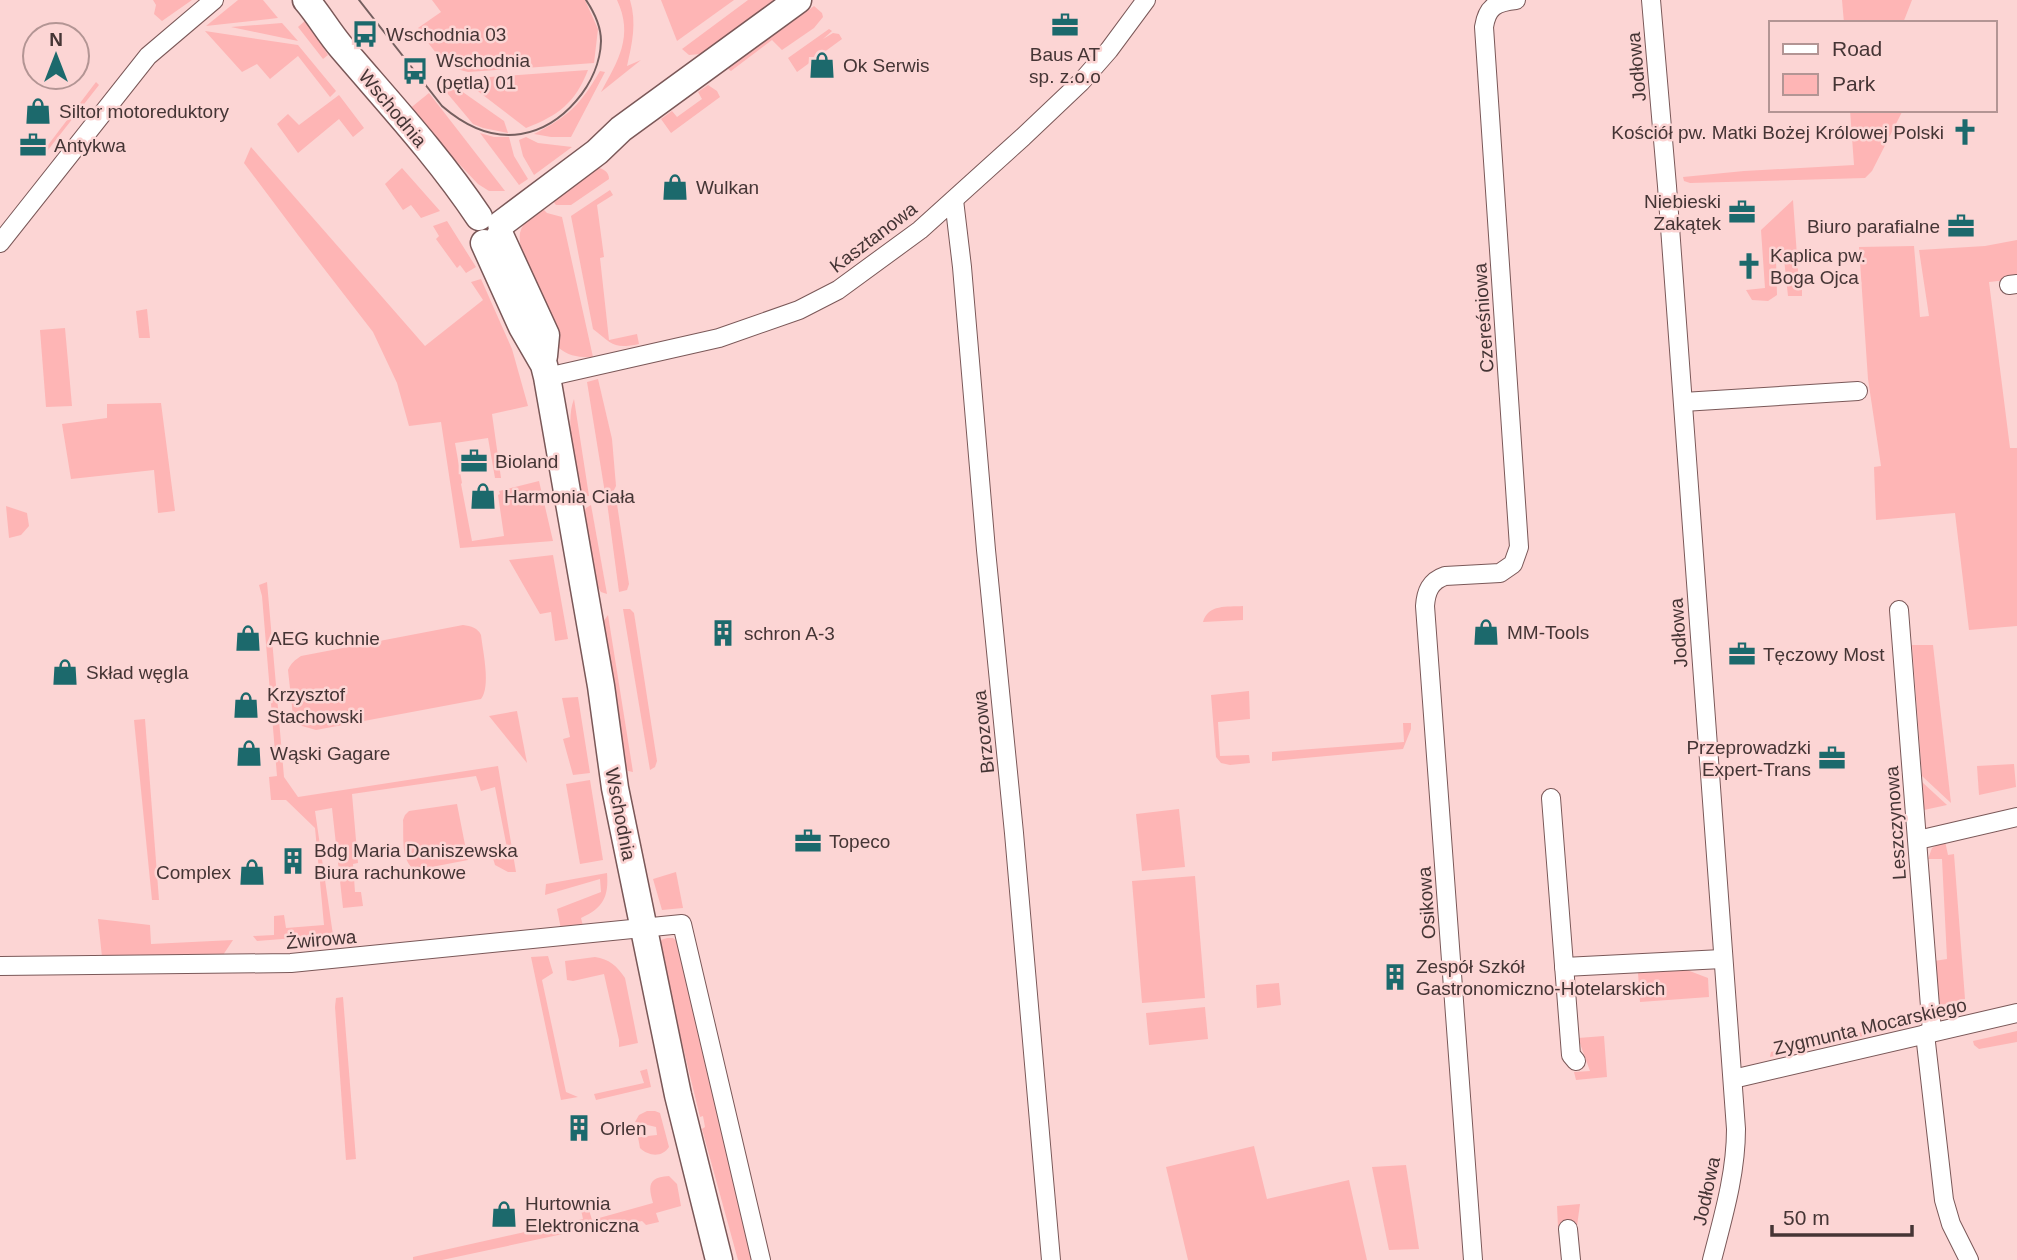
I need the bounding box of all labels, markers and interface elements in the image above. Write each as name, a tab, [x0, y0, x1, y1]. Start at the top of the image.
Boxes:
office icon: Baus AT sp. z.o.o	[1050, 10, 1080, 40]
bus stop icon: Wschodnia 03	[350, 19, 380, 49]
north arrow	[21, 21, 91, 91]
legend	[1769, 21, 1996, 112]
place label: Wschodnia 03	[386, 24, 506, 45]
text: N	[49, 29, 63, 50]
street label: Jodłowa	[1623, 31, 1650, 103]
text: Road	[1832, 37, 1882, 60]
place label: Baus AT sp. z.o.o	[1029, 44, 1101, 87]
place label: Wschodnia (pętla) 01	[436, 50, 530, 93]
shop icon: Ok Serwis	[807, 50, 837, 80]
place label: Ok Serwis	[843, 55, 930, 76]
bus stop icon: Wschodnia (pętla) 01	[400, 56, 430, 86]
street label: Wschodnia	[354, 66, 431, 151]
text: Park	[1832, 72, 1876, 95]
shop icon: Siltor motoreduktory	[23, 96, 53, 126]
place label: Siltor motoreduktory	[59, 101, 230, 122]
church icon: Kościół pw. Matki Bożej Królowej Polski	[1950, 117, 1980, 147]
place label: Kościół pw. Matki Bożej Królowej Polski	[1611, 122, 1944, 143]
office icon: Antykwa	[18, 130, 48, 160]
place label: Antykwa	[54, 135, 126, 156]
shop icon: Wulkan	[660, 172, 690, 202]
place label: Wulkan	[696, 177, 759, 198]
place label: Niebieski Zakątek	[1644, 191, 1721, 234]
office icon: Niebieski Zakątek	[1727, 197, 1757, 227]
street label: Kasztanowa	[826, 198, 921, 277]
office icon: Biuro parafialne	[1946, 211, 1976, 241]
place label: Biuro parafialne	[1807, 216, 1940, 237]
place label: Kaplica pw. Boga Ojca	[1770, 245, 1866, 288]
church icon: Kaplica pw. Boga Ojca	[1734, 251, 1764, 281]
street label: Czereśniowa	[1469, 262, 1498, 373]
office icon: Bioland	[459, 446, 489, 476]
place label: Bioland	[495, 451, 558, 472]
shop icon: Harmonia Ciała	[468, 481, 498, 511]
place label: Harmonia Ciała	[504, 486, 635, 507]
street label: Jodłowa	[1666, 597, 1691, 668]
shop icon: MM-Tools	[1471, 617, 1501, 647]
building icon: schron A-3	[708, 618, 738, 648]
place label: MM-Tools	[1507, 622, 1589, 643]
shop icon: AEG kuchnie	[233, 623, 263, 653]
place label: schron A-3	[744, 623, 835, 644]
place label: AEG kuchnie	[269, 628, 380, 649]
office icon: Tęczowy Most	[1727, 639, 1757, 669]
place label: Tęczowy Most	[1763, 644, 1885, 665]
shop icon: Skład węgla	[50, 657, 80, 687]
place label: Skład węgla	[86, 662, 189, 683]
place label: Krzysztof Stachowski	[267, 684, 363, 727]
street label: Brzozowa	[969, 689, 998, 775]
shop icon: Krzysztof Stachowski	[231, 690, 261, 720]
place label: Przeprowadzki Expert-Trans	[1686, 737, 1811, 780]
shop icon: Wąski Gagare	[234, 738, 264, 768]
place label: Wąski Gagare	[270, 743, 390, 764]
office icon: Przeprowadzki Expert-Trans	[1817, 743, 1847, 773]
street label: Leszczynowa	[1881, 765, 1910, 881]
street label: Wschodnia	[601, 766, 640, 863]
office icon: Topeco	[793, 826, 823, 856]
place label: Topeco	[829, 831, 890, 852]
place label: Bdg Maria Daniszewska Biura rachunkowe	[314, 840, 518, 883]
building icon: Bdg Maria Daniszewska Biura rachunkowe	[278, 846, 308, 876]
shop icon: Complex	[237, 857, 267, 887]
place label: Complex	[156, 862, 231, 883]
street label: Osikowa	[1413, 865, 1440, 940]
street label: Żwirowa	[285, 926, 358, 953]
place label: Zespół Szkół Gastronomiczno-Hotelarskich	[1416, 956, 1665, 999]
building icon: Zespół Szkół Gastronomiczno-Hotelarskich	[1380, 962, 1410, 992]
street label: Zygmunta Mocarskiego	[1772, 994, 1969, 1059]
building icon: Orlen	[564, 1113, 594, 1143]
place label: Orlen	[600, 1118, 646, 1139]
street label: Jodłowa	[1689, 1154, 1724, 1227]
place label: Hurtownia Elektroniczna	[525, 1193, 639, 1236]
scale bar	[1772, 1194, 1912, 1238]
shop icon: Hurtownia Elektroniczna	[489, 1199, 519, 1229]
text: 50 m	[1783, 1206, 1830, 1229]

